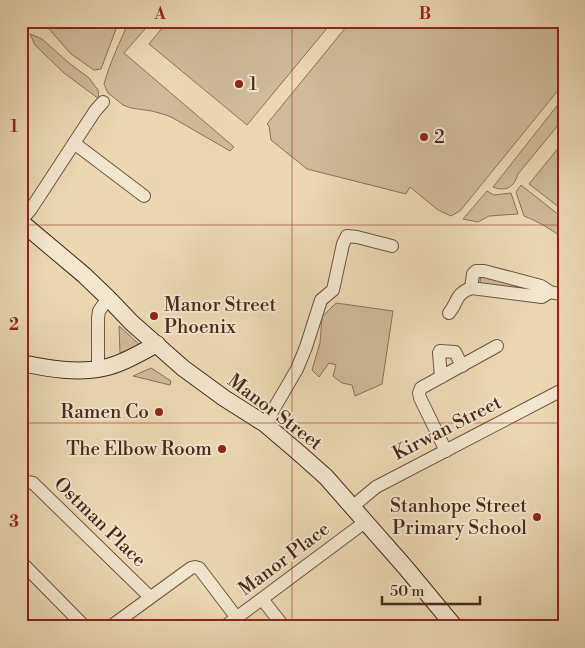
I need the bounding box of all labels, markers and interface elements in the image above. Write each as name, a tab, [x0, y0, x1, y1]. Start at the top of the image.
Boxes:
text: A	[153, 4, 166, 24]
text: B	[419, 4, 431, 24]
place label: 1	[249, 72, 257, 96]
marker: 1	[233, 78, 245, 90]
text: 1	[10, 117, 18, 137]
place label: 2	[434, 125, 445, 149]
marker: 2	[418, 131, 430, 143]
place label: Manor Street Phoenix	[164, 293, 276, 339]
marker: Manor Street Phoenix	[148, 310, 160, 322]
text: 2	[9, 315, 19, 335]
street label: Manor Street	[223, 369, 327, 455]
street label: Kirwan Street	[389, 390, 506, 466]
place label: Ramen Co	[61, 400, 149, 424]
marker: Ramen Co	[153, 406, 165, 418]
place label: The Elbow Room	[66, 437, 212, 461]
marker: The Elbow Room	[216, 443, 228, 455]
street label: Ostman Place	[49, 472, 151, 572]
place label: Stanhope Street Primary School	[390, 494, 527, 540]
marker: Stanhope Street Primary School	[531, 511, 543, 523]
text: 3	[9, 512, 19, 532]
street label: Manor Place	[234, 517, 334, 601]
scale bar	[382, 573, 480, 605]
text: 50 m	[390, 582, 424, 601]

